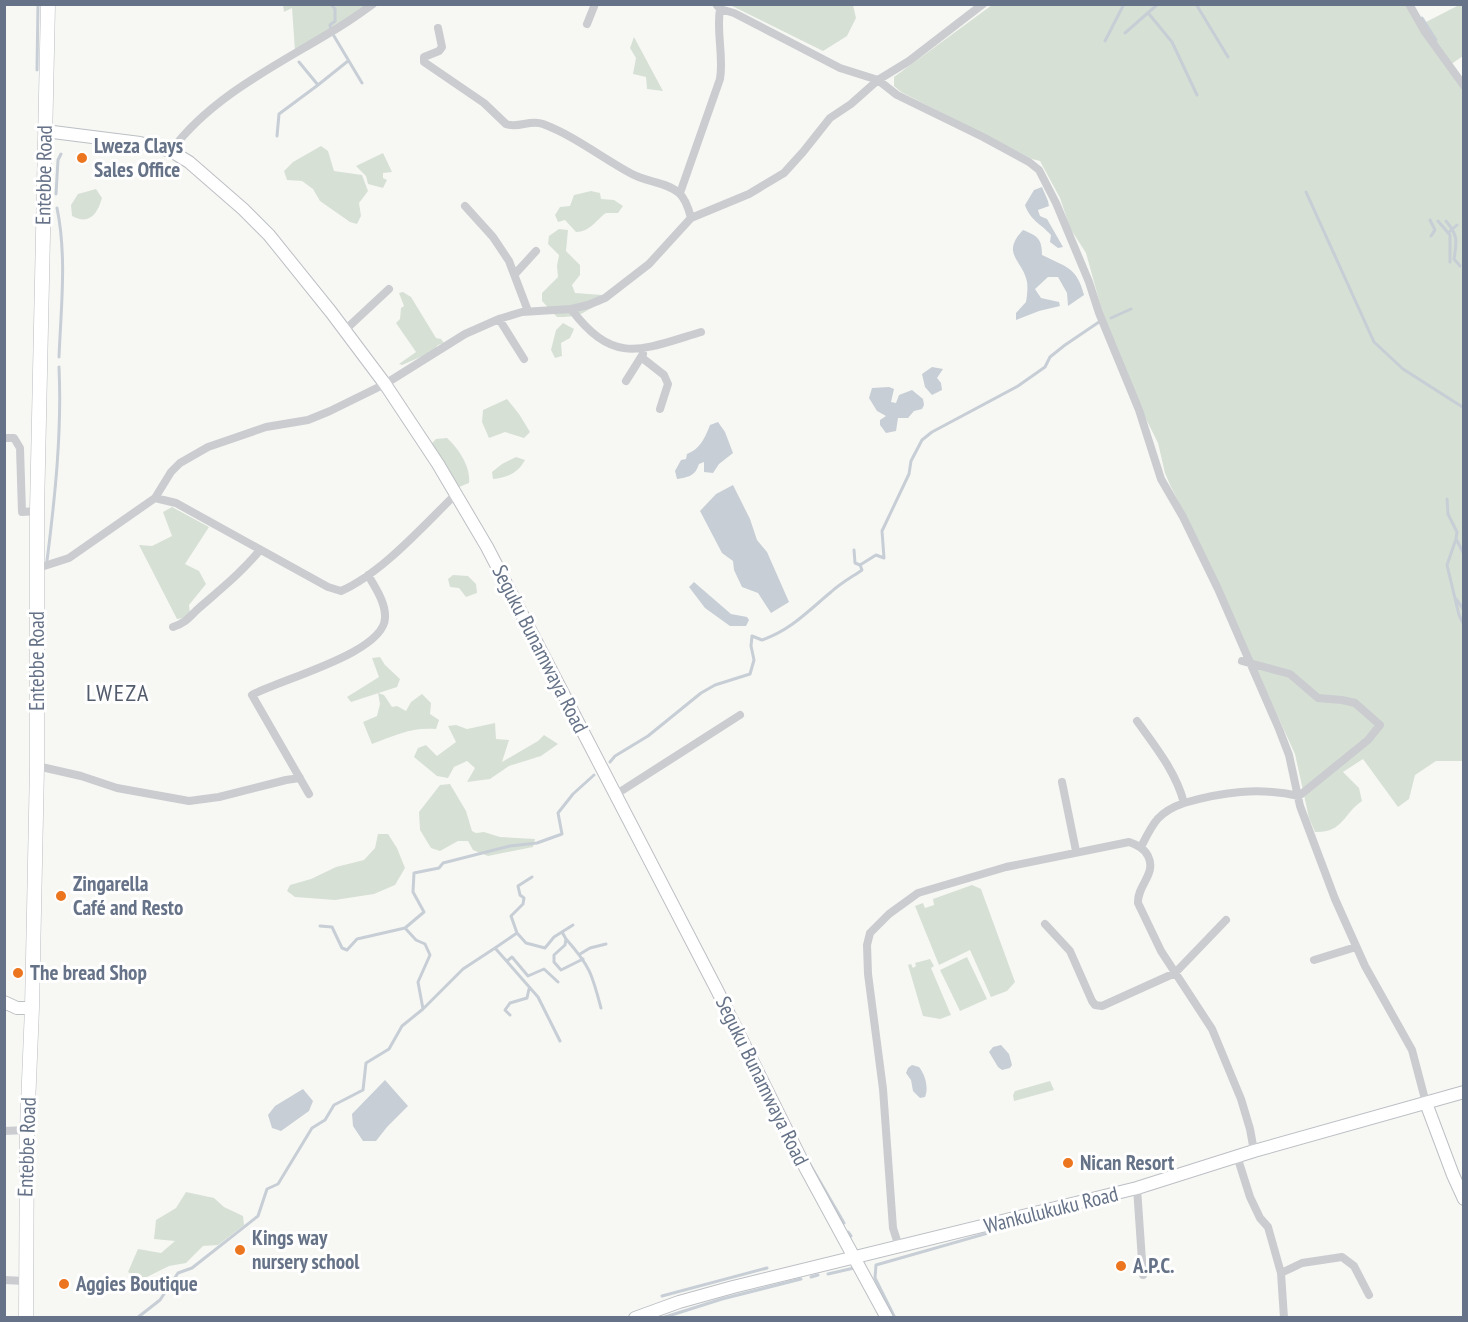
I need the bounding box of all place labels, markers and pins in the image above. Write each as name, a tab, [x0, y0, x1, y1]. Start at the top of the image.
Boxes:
place label: Lweza Clays Sales Office	[94, 132, 183, 183]
marker: Lweza Clays Sales Office	[75, 151, 89, 165]
place label: Zingarella Café and Resto	[73, 870, 183, 921]
marker: Zingarella Café and Resto	[54, 889, 68, 903]
place label: The bread Shop	[30, 959, 147, 986]
marker: The bread Shop	[11, 966, 25, 980]
place label: Nican Resort	[1080, 1149, 1174, 1176]
marker: Nican Resort	[1061, 1156, 1075, 1170]
place label: Kings way nursery school	[252, 1224, 360, 1275]
marker: Kings way nursery school	[233, 1243, 247, 1257]
place label: A.P.C.	[1132, 1252, 1174, 1279]
marker: A.P.C.	[1114, 1259, 1128, 1273]
place label: Aggies Boutique	[75, 1270, 198, 1297]
marker: Aggies Boutique	[57, 1277, 71, 1291]

